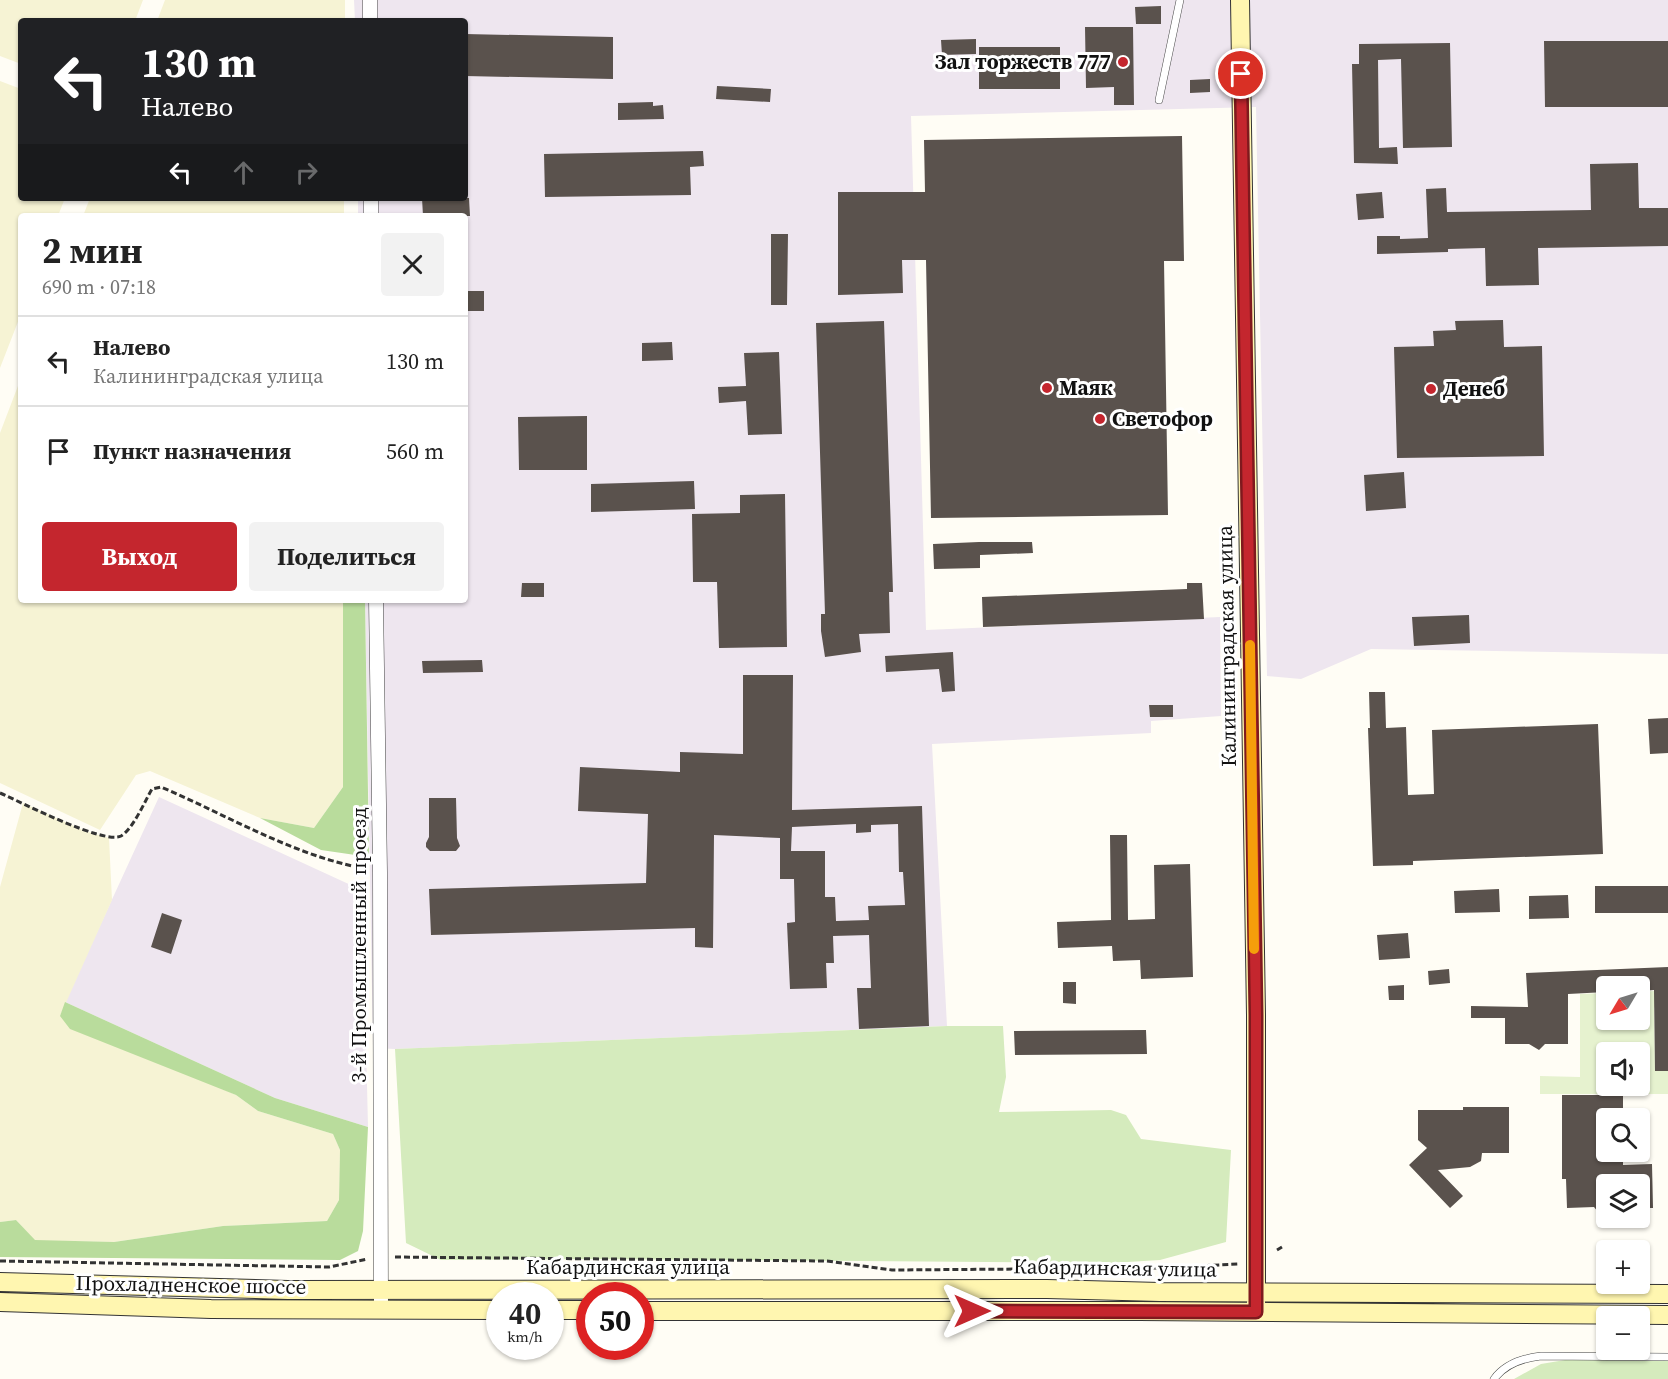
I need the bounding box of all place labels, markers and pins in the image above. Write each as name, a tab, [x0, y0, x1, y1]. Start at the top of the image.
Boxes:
place label: Зал торжеств 777	[935, 47, 1111, 76]
pin	[1215, 48, 1266, 99]
marker: Зал торжеств 777	[1116, 55, 1130, 69]
place label: Маяк	[1059, 373, 1114, 402]
place label: Денеб	[1443, 374, 1505, 403]
marker: Маяк	[1040, 381, 1054, 395]
marker: Денеб	[1424, 382, 1438, 396]
place label: Светофор	[1112, 404, 1213, 433]
marker: Светофор	[1093, 412, 1107, 426]

